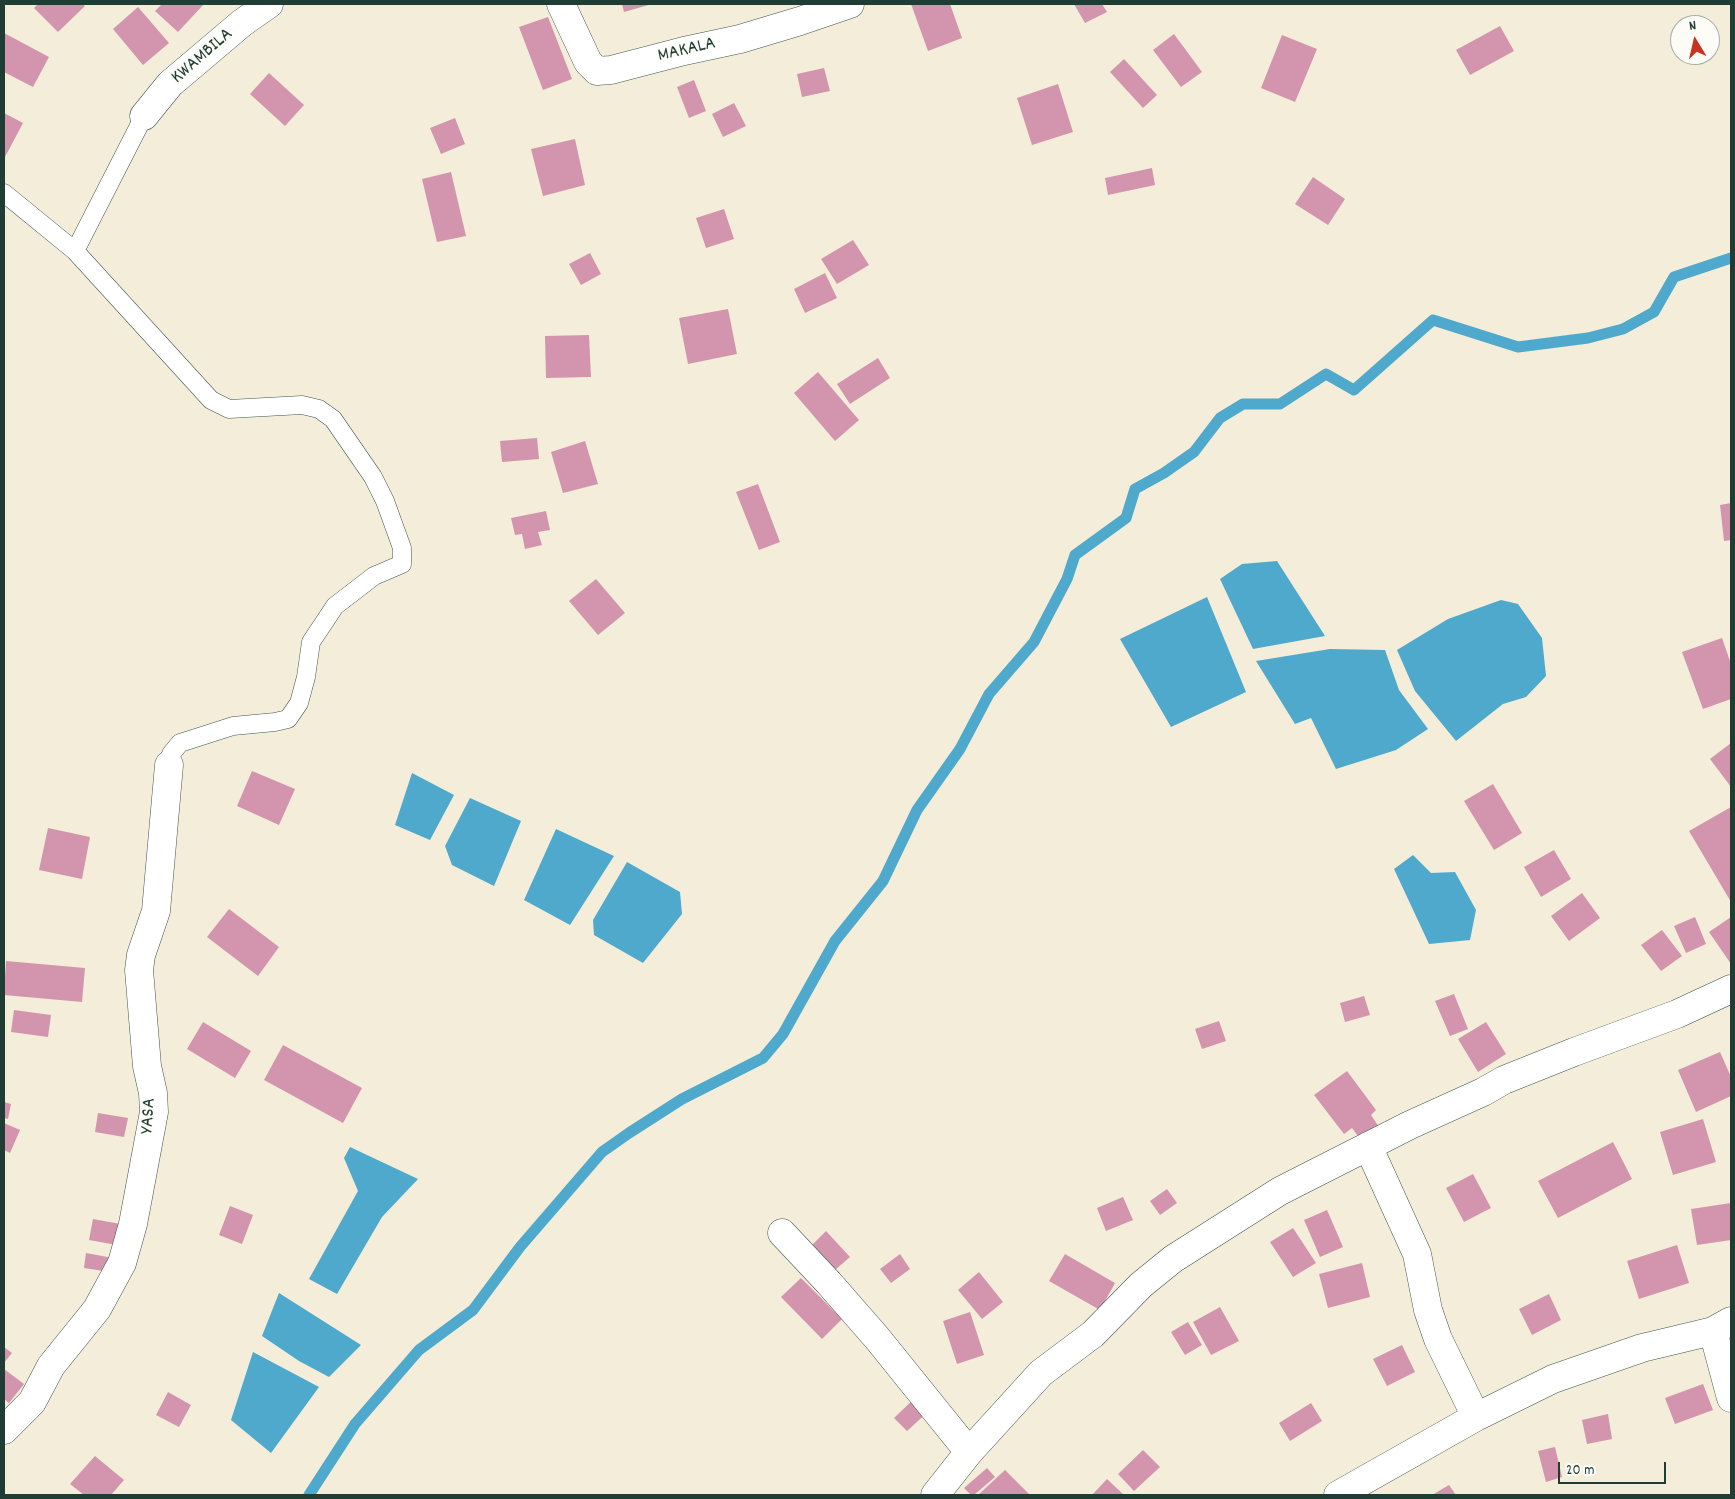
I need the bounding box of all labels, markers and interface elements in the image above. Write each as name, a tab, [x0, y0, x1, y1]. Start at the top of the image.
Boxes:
north arrow	[1670, 15, 1720, 65]
text: N	[1688, 16, 1698, 37]
street label: KWAMBILA	[168, 24, 238, 90]
street label: MAKALA	[656, 33, 718, 69]
street label: YASA	[137, 1097, 163, 1135]
scale bar	[1560, 1452, 1668, 1484]
text: 20 m	[1566, 1460, 1594, 1482]

